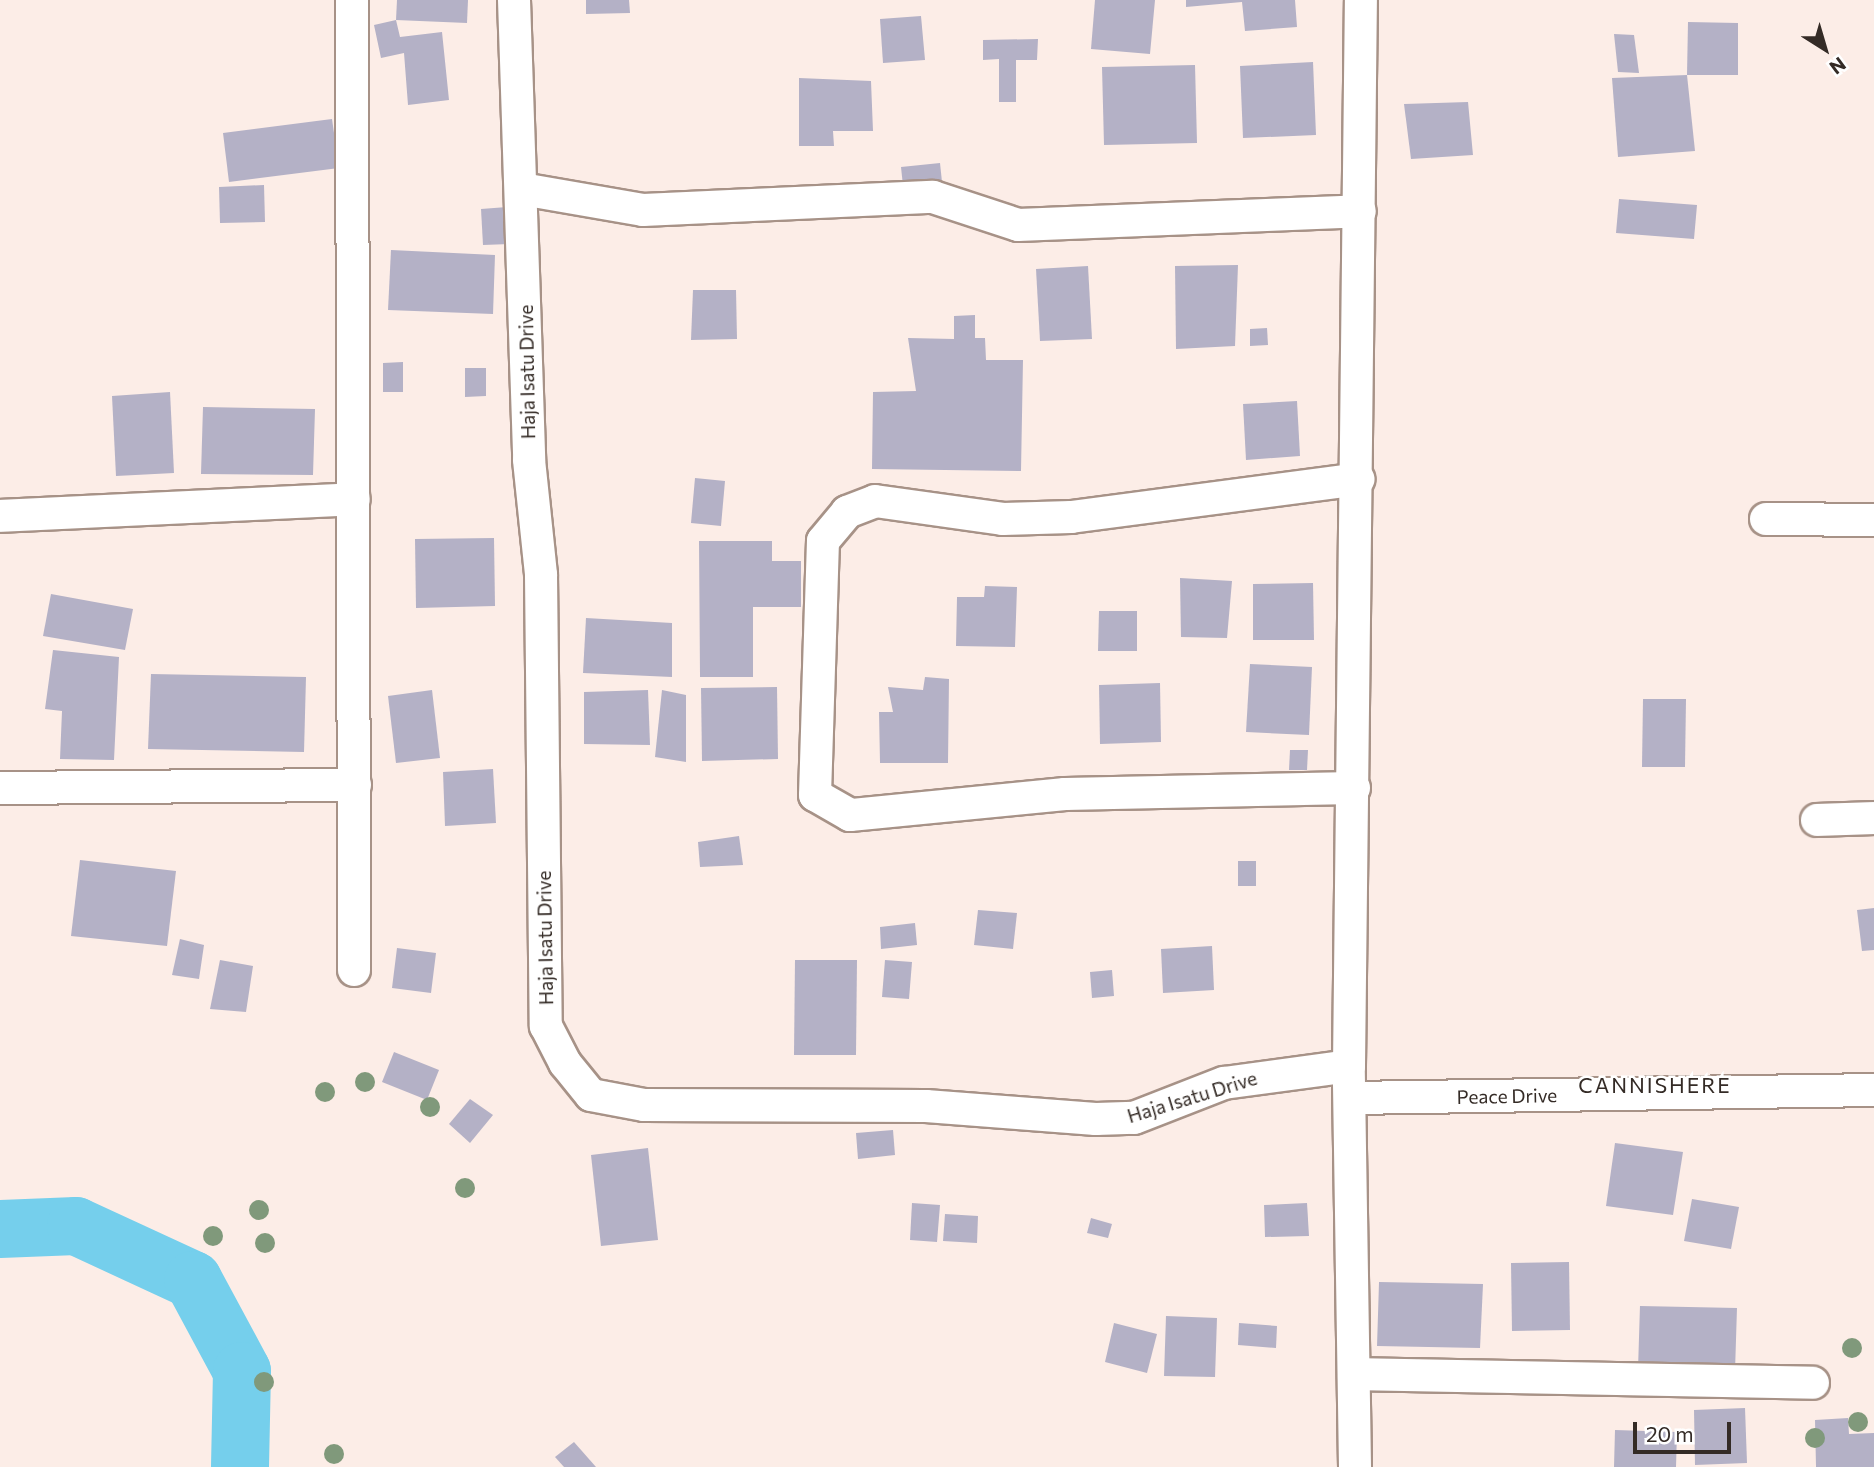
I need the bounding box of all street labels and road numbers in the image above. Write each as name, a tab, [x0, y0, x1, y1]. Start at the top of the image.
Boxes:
street label: Haja Isatu Drive	[514, 305, 540, 439]
street label: Haja Isatu Drive	[532, 871, 558, 1005]
street label: Haja Isatu Drive	[1124, 1066, 1260, 1128]
street label: Peace Drive	[1457, 1084, 1557, 1108]

